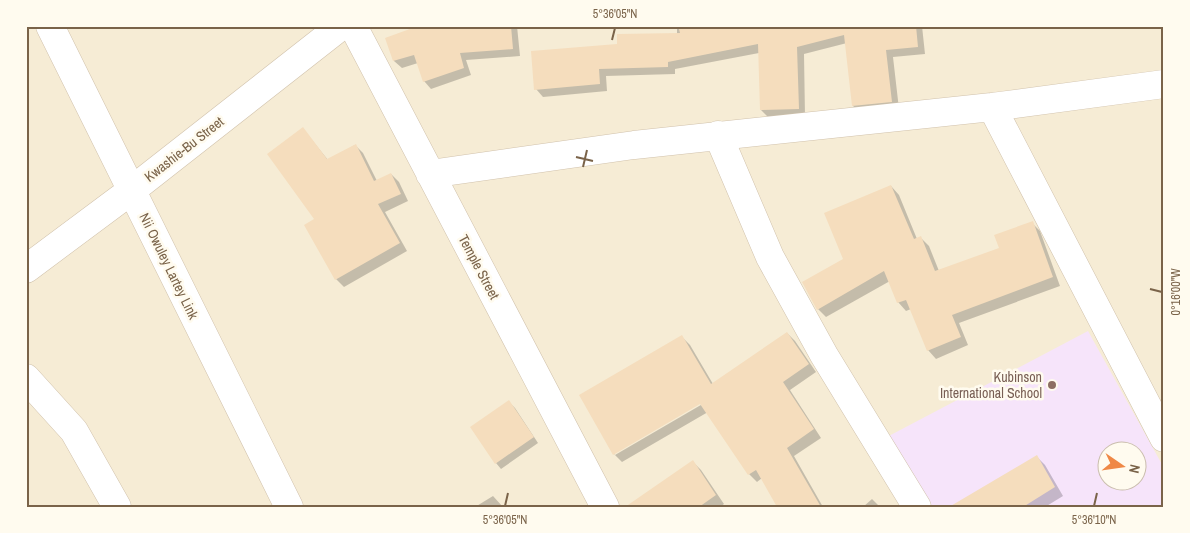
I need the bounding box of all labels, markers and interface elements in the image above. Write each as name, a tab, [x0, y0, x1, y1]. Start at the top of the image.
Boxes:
text: 5°36'05"N	[593, 6, 637, 22]
street label: Kwashie-Bu Street	[141, 112, 227, 186]
street label: Nii Owuley Lartey Link	[135, 210, 203, 322]
street label: Temple Street	[454, 232, 504, 302]
text: 0°16'00"W	[1168, 268, 1184, 315]
place label: Kubinson International School	[940, 368, 1042, 402]
marker: Kubinson International School	[1046, 379, 1058, 391]
north arrow	[1098, 440, 1148, 490]
text: N	[1125, 463, 1144, 475]
text: 5°36'05"N	[483, 512, 527, 528]
text: 5°36'10"N	[1072, 512, 1116, 528]

